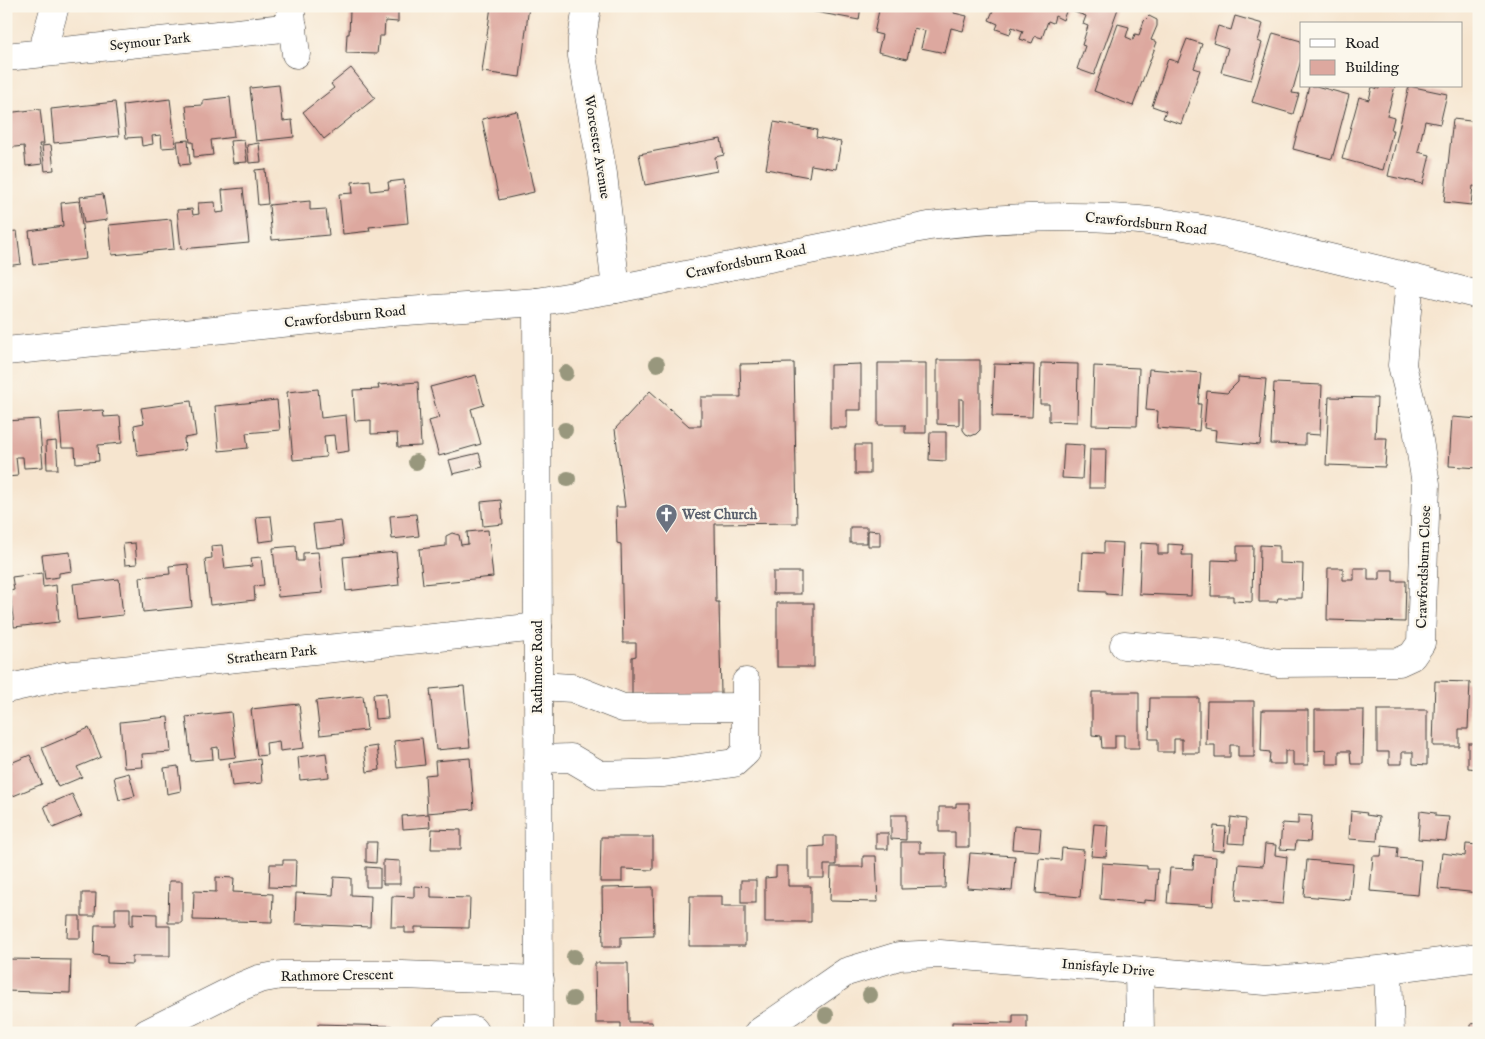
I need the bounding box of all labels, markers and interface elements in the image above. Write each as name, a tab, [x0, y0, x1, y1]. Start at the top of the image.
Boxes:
legend	[1300, 22, 1462, 88]
street label: Seymour Park	[109, 29, 192, 55]
text: Road	[1345, 34, 1380, 53]
text: Building	[1345, 58, 1400, 77]
street label: Worcester Avenue	[580, 94, 614, 201]
street label: Crawfordsburn Road	[1084, 209, 1208, 239]
street label: Crawfordsburn Road	[684, 240, 808, 284]
street label: Crawfordsburn Road	[283, 302, 407, 332]
church icon: West Church	[654, 503, 678, 534]
street label: Crawfordsburn Close	[1413, 505, 1435, 629]
place label: West Church	[681, 506, 758, 524]
street label: Rathmore Road	[529, 620, 547, 714]
street label: Strathearn Park	[226, 641, 318, 669]
street label: Innisfayle Drive	[1061, 955, 1156, 981]
street label: Rathmore Crescent	[280, 966, 394, 986]

